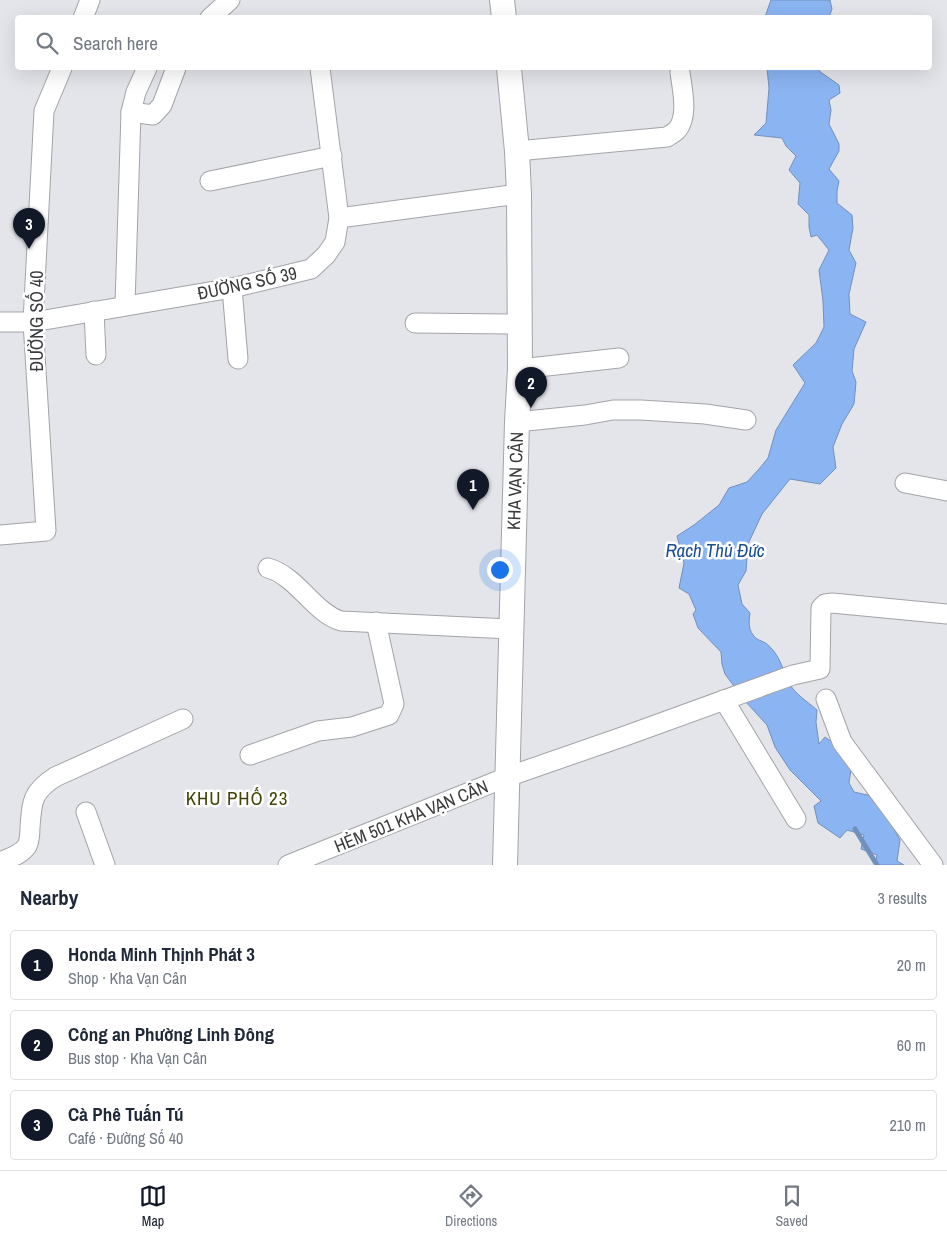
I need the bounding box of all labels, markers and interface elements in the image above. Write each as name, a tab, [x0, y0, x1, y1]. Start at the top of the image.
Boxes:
search box	[15, 15, 932, 70]
icon: search	[33, 29, 61, 57]
text: Search here	[73, 30, 158, 56]
pin: 3	[13, 208, 45, 249]
street label: ĐƯỜNG SỐ 39	[195, 260, 299, 306]
street label: ĐƯỜNG SỐ 40	[24, 271, 49, 371]
pin: 2	[515, 367, 547, 408]
street label: KHA VẠN CÂN	[501, 432, 529, 530]
pin: 1	[457, 469, 489, 510]
water label: Rạch Thủ Đức	[665, 537, 765, 563]
your location	[487, 557, 513, 583]
street label: HẺM 501 KHA VẠN CÂN	[330, 774, 492, 858]
district label: KHU PHỐ 23	[186, 785, 288, 811]
text: Nearby	[20, 883, 78, 912]
text: 3 results	[877, 887, 927, 909]
text: Honda Minh Thịnh Phát 3	[68, 941, 255, 967]
text: 1	[33, 954, 41, 976]
text: 20 m	[897, 954, 926, 976]
text: Shop · Kha Vạn Cân	[68, 967, 187, 989]
text: Công an Phường Linh Đông	[68, 1021, 274, 1047]
text: 2	[33, 1034, 41, 1056]
text: 60 m	[897, 1034, 926, 1056]
text: Bus stop · Kha Vạn Cân	[68, 1047, 207, 1069]
text: Cà Phê Tuấn Tú	[68, 1101, 183, 1127]
text: 3	[33, 1114, 41, 1136]
text: 210 m	[890, 1114, 926, 1136]
text: Café · Đường Số 40	[68, 1127, 183, 1149]
tab: Map	[139, 1182, 167, 1230]
tab: Directions	[445, 1182, 497, 1230]
tab: Saved	[775, 1182, 808, 1230]

